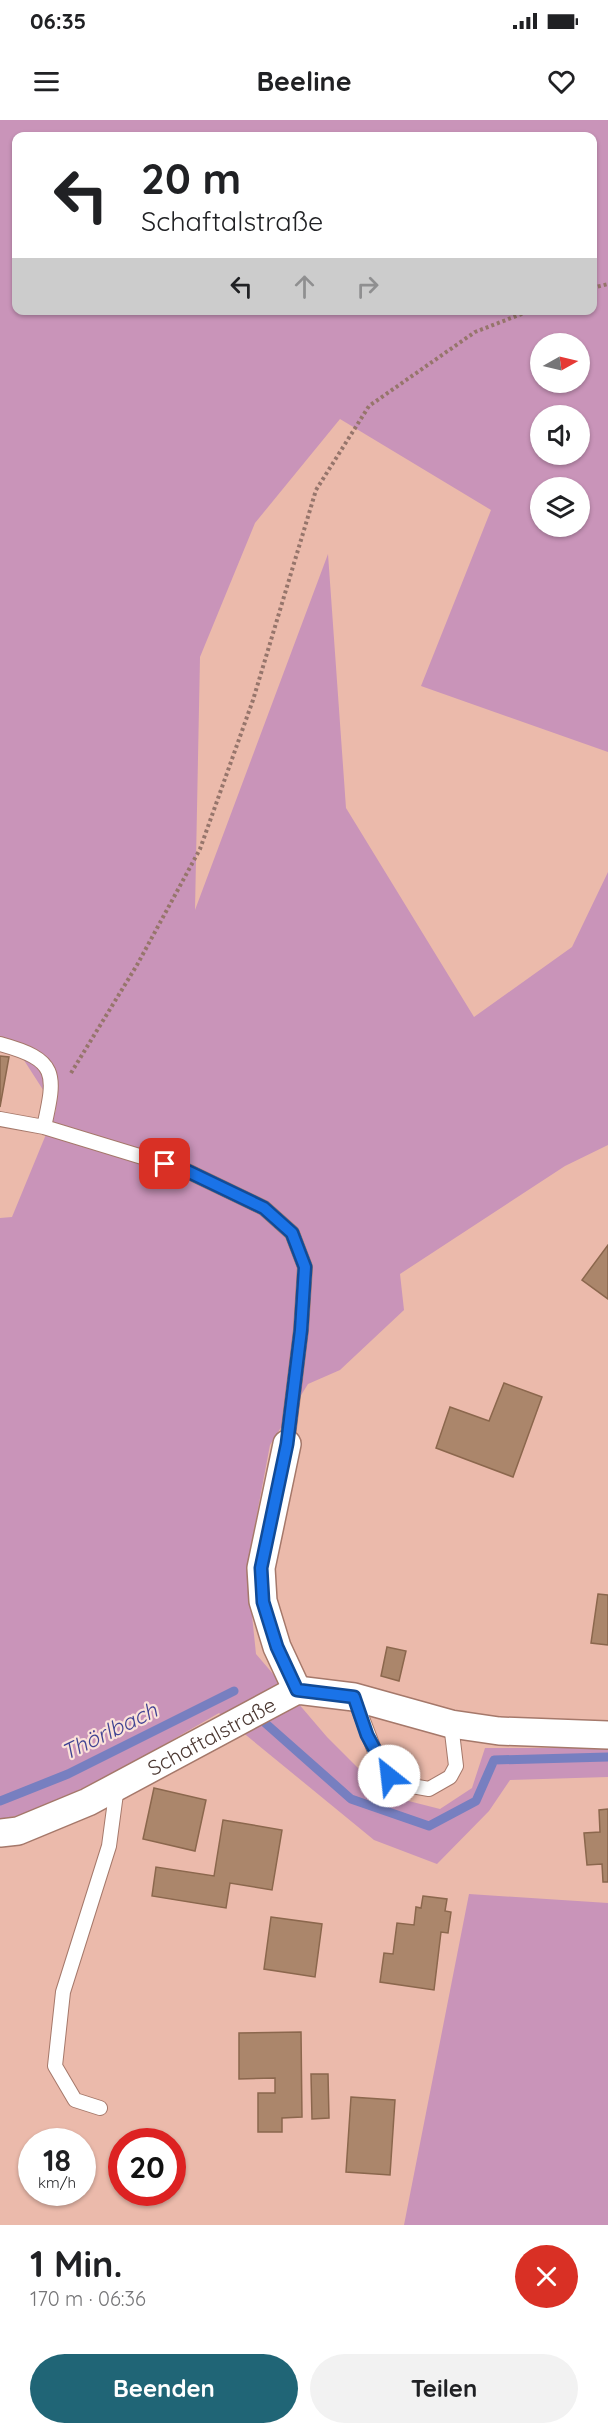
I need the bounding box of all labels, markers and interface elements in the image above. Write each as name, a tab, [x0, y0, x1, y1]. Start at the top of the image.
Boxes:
text: 06:35	[30, 7, 86, 35]
text: Beeline	[256, 64, 352, 98]
icon: menu	[30, 65, 63, 98]
icon: heart	[545, 65, 578, 98]
text: 20 m	[141, 152, 241, 205]
icon: left	[42, 156, 120, 234]
text: Schaftalstraße	[141, 204, 323, 238]
icon: left	[225, 270, 258, 303]
icon: ahead	[288, 270, 321, 303]
icon: right	[351, 270, 384, 303]
north arrow	[530, 333, 590, 393]
map controls	[530, 333, 590, 537]
button: sound	[530, 405, 590, 465]
button: layers	[530, 477, 590, 537]
pin	[139, 1138, 190, 1189]
icon: arrive	[148, 1147, 181, 1180]
street label: Schaftalstraße	[143, 1691, 280, 1781]
water label: Thörlbach	[56, 1696, 162, 1766]
position arrow	[357, 1744, 421, 1808]
speed limit sign: 20	[108, 2128, 186, 2206]
text: 18	[43, 2141, 71, 2179]
text: km/h	[38, 2173, 76, 2192]
text: 1 Min.	[30, 2241, 122, 2286]
button: close	[515, 2245, 578, 2308]
text: 170 m · 06:36	[30, 2286, 146, 2311]
button: Beenden	[30, 2354, 298, 2423]
button: Teilen	[310, 2354, 578, 2423]

